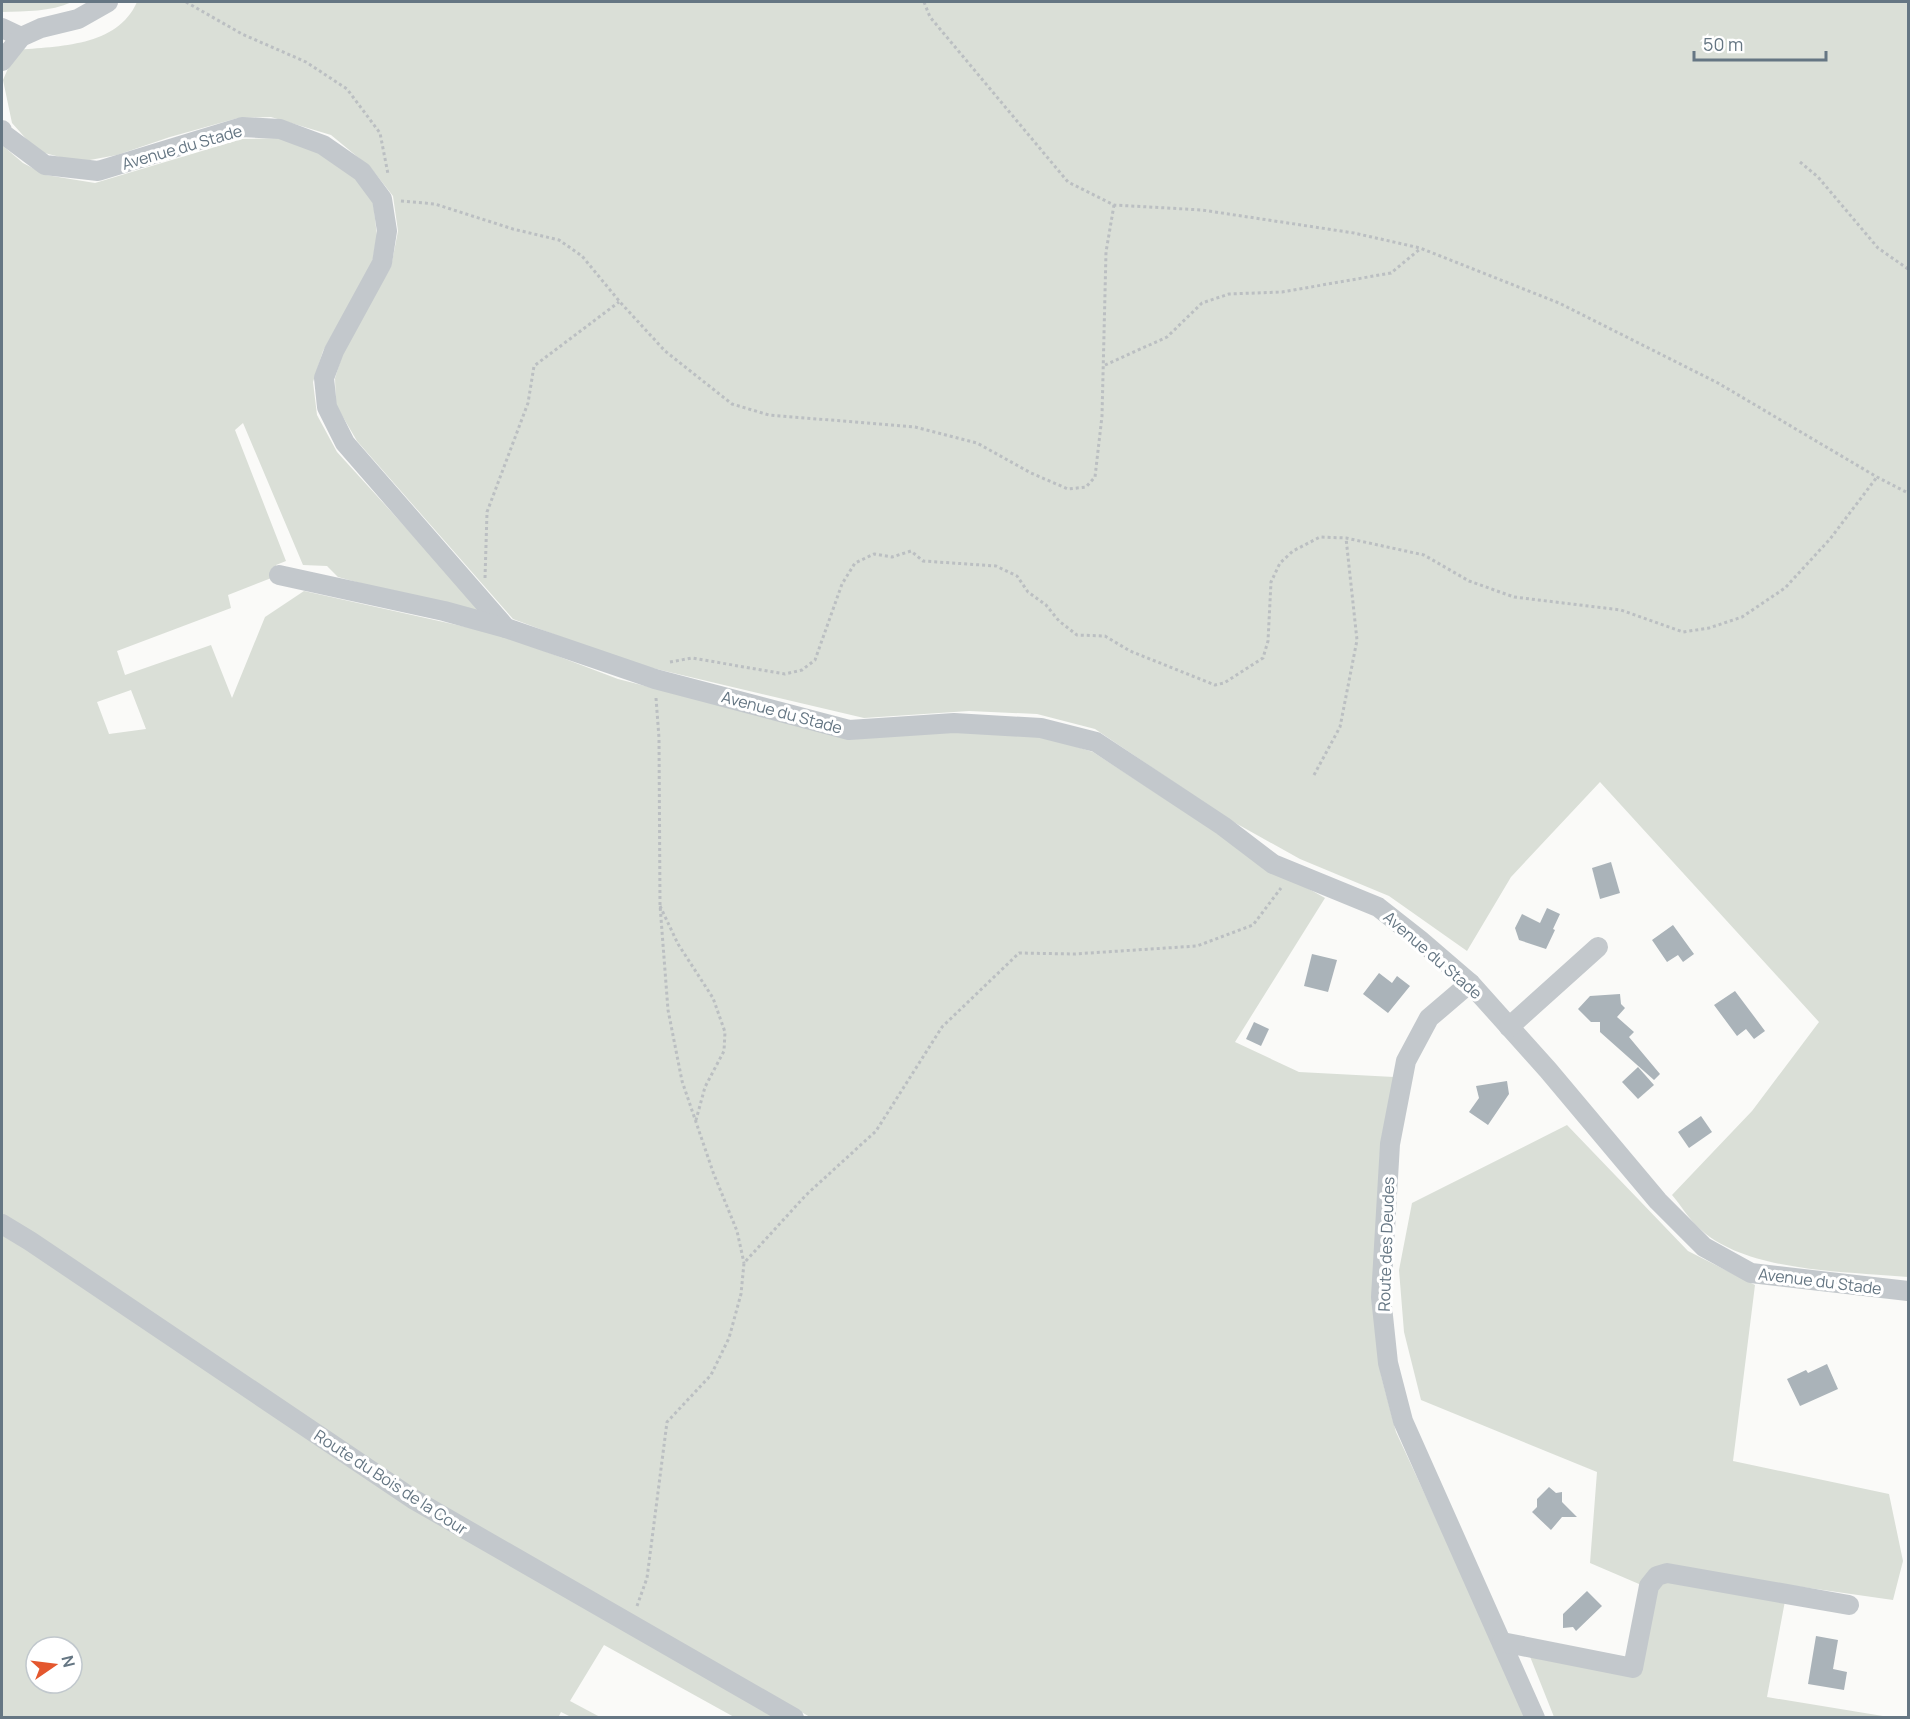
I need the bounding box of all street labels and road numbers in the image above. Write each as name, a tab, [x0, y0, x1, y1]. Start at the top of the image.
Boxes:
street label: Avenue du Stade	[119, 119, 245, 175]
street label: Avenue du Stade	[719, 685, 845, 739]
street label: Avenue du Stade	[1379, 906, 1487, 1004]
street label: Route des Deudes	[1373, 1176, 1399, 1312]
street label: Avenue du Stade	[1757, 1263, 1883, 1299]
street label: Route du Bois de la Cour	[310, 1424, 472, 1540]

